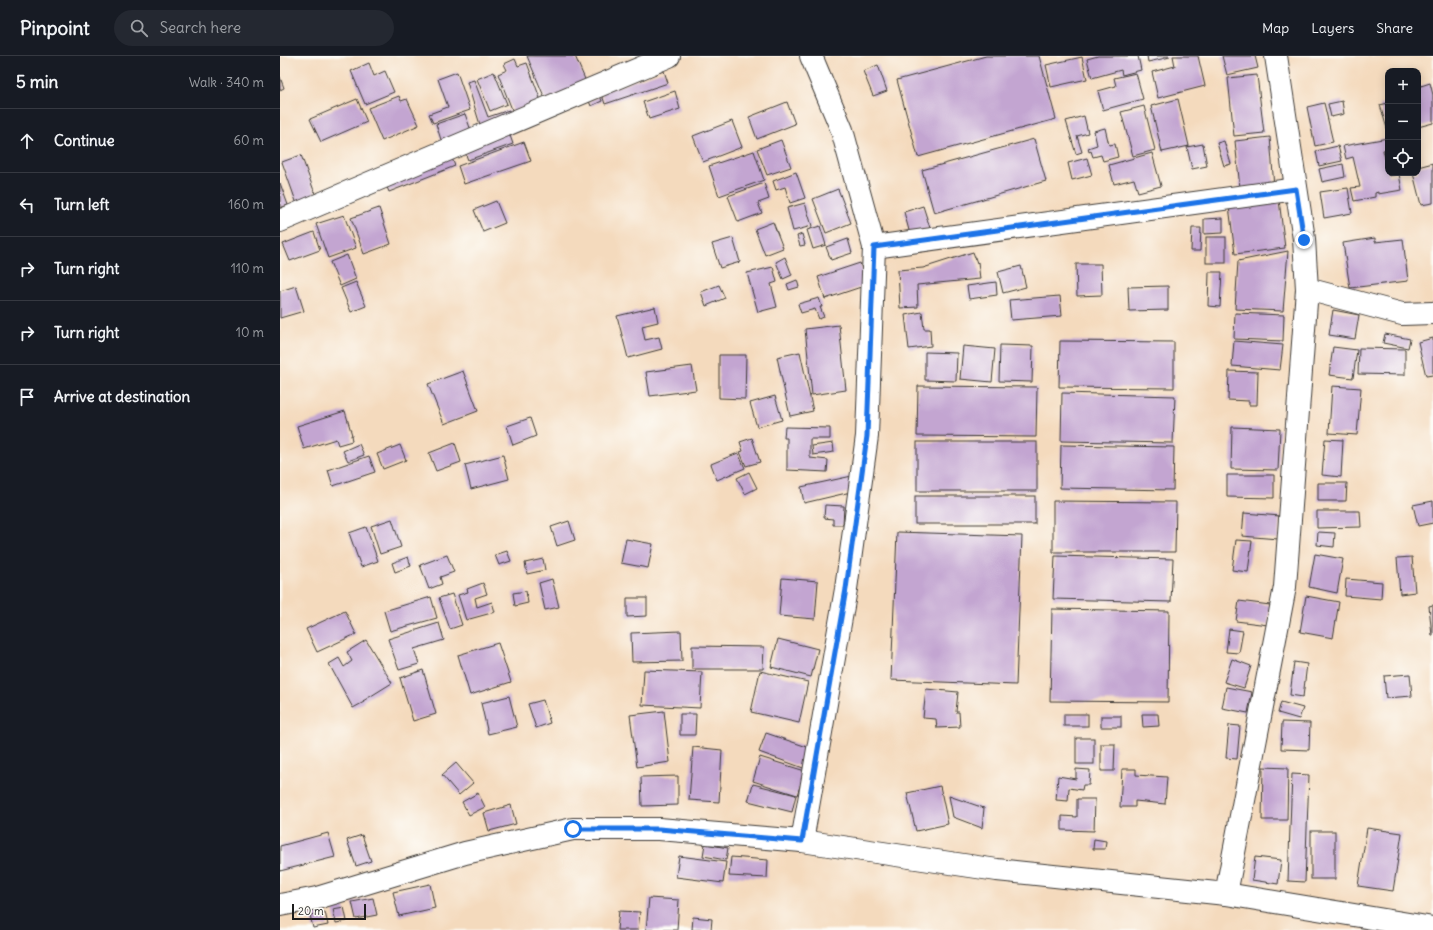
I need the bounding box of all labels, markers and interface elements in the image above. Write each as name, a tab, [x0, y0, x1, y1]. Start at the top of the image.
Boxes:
search box	[114, 10, 394, 46]
text: Pinpoint	[20, 16, 90, 40]
icon: search	[128, 17, 150, 39]
text: Search here	[160, 18, 241, 37]
text: Map	[1262, 19, 1289, 37]
text: Layers	[1311, 19, 1354, 37]
text: Share	[1376, 19, 1413, 37]
map controls	[1385, 68, 1421, 176]
button: +	[1385, 68, 1421, 104]
text: 5 min	[16, 71, 58, 93]
text: Walk · 340 m	[189, 74, 264, 91]
button: −	[1385, 104, 1421, 140]
icon: ahead	[16, 130, 38, 152]
text: Continue	[54, 131, 115, 150]
text: 60 m	[233, 132, 264, 149]
button: locate	[1385, 140, 1421, 176]
icon: left	[16, 194, 38, 216]
text: Turn left	[54, 195, 109, 214]
text: 160 m	[228, 196, 264, 213]
route end	[1295, 231, 1313, 249]
icon: right	[16, 258, 38, 280]
text: Turn right	[54, 259, 119, 278]
text: 110 m	[231, 260, 264, 277]
icon: right	[16, 322, 38, 344]
text: Turn right	[54, 323, 119, 342]
text: 10 m	[236, 324, 264, 341]
icon: arrive	[16, 386, 38, 408]
text: Arrive at destination	[54, 387, 190, 406]
route start	[564, 820, 582, 838]
scale bar	[292, 902, 366, 921]
text: 20 m	[298, 904, 324, 918]

